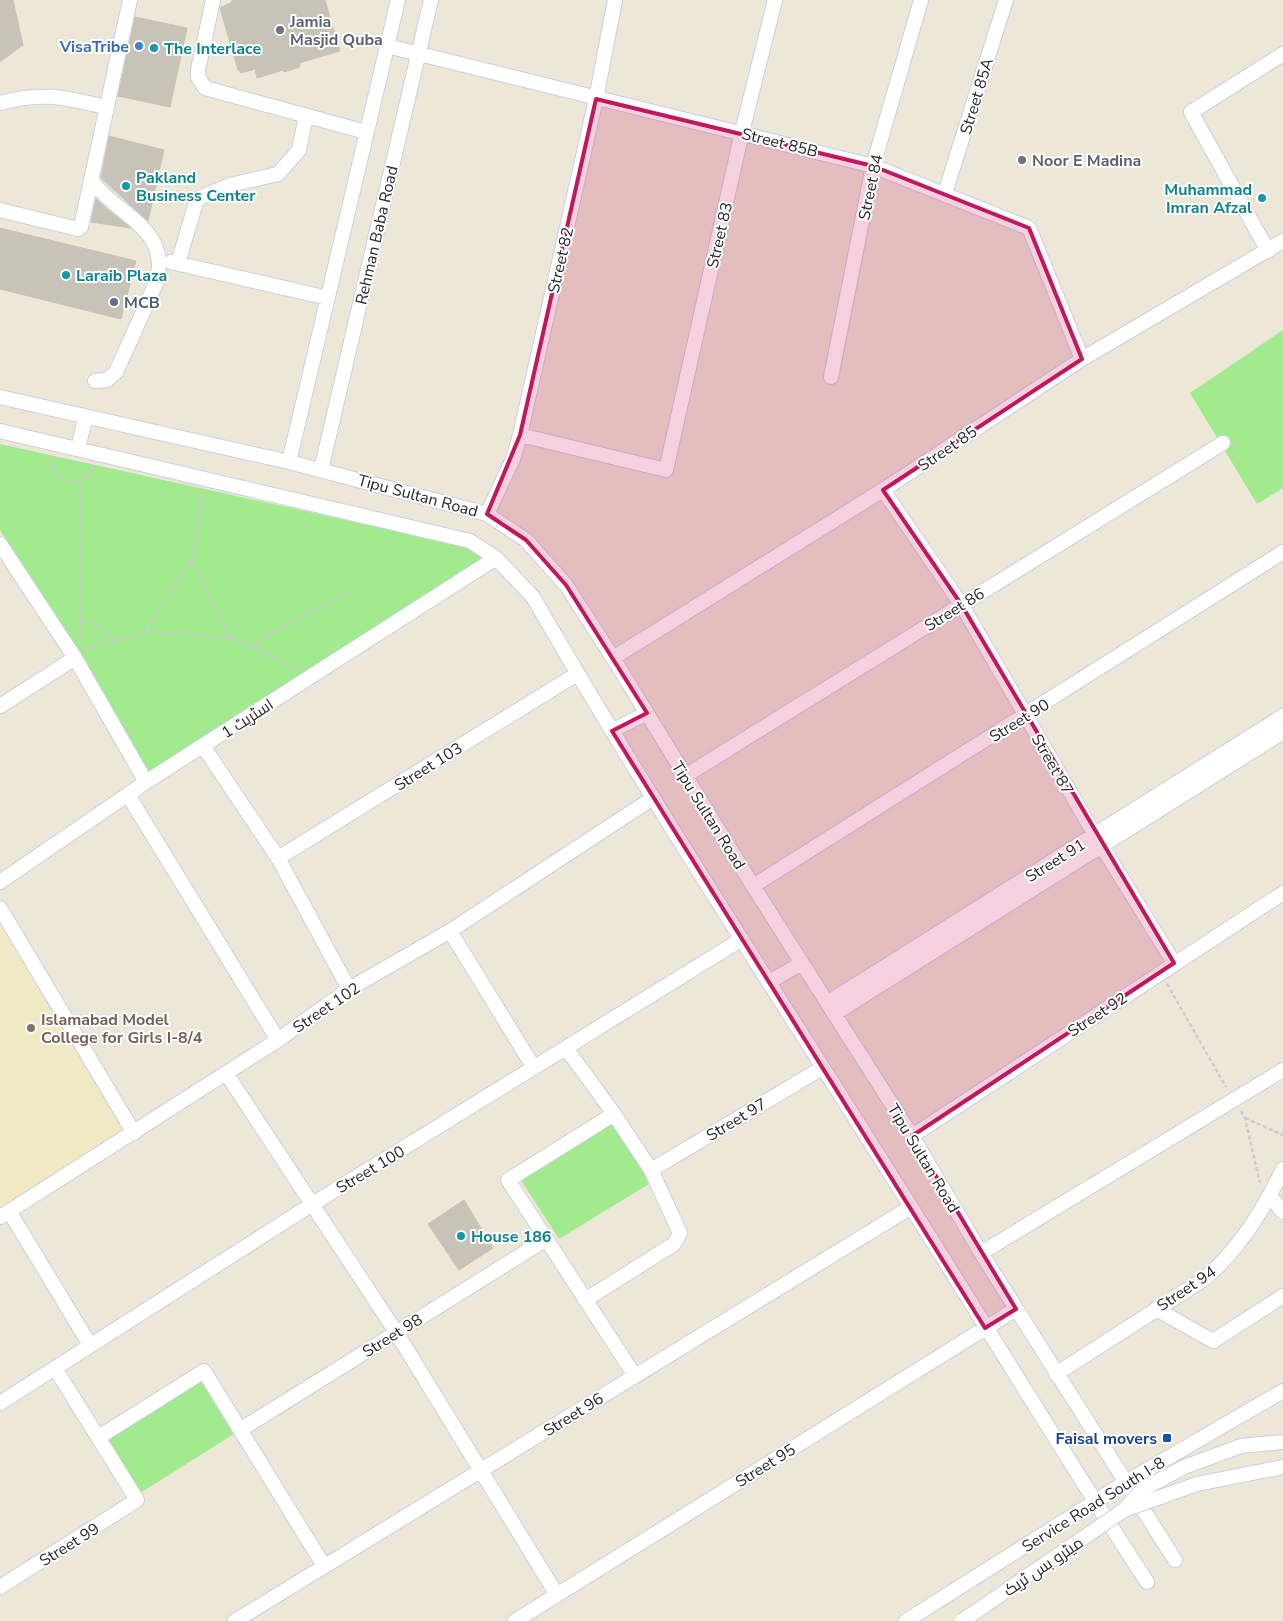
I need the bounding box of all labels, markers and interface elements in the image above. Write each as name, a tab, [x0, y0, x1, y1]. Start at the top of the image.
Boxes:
place label: Jamia Masjid Quba	[289, 11, 383, 51]
marker: Jamia Masjid Quba	[274, 24, 286, 36]
place label: VisaTribe	[59, 36, 129, 58]
place label: The Interlace	[164, 38, 261, 60]
marker: VisaTribe	[133, 40, 145, 52]
marker: The Interlace	[148, 42, 160, 54]
street label: Street 85A	[955, 55, 999, 137]
street label: Street 85B	[739, 123, 820, 163]
place label: Noor E Madina	[1032, 150, 1141, 172]
street label: Street 84	[853, 152, 889, 222]
marker: Noor E Madina	[1016, 154, 1028, 166]
street label: Rehman Baba Road	[350, 164, 404, 307]
place label: Pakland Business Center	[136, 167, 256, 207]
place label: Muhammad Imran Afzal	[1164, 179, 1252, 219]
marker: Pakland Business Center	[120, 180, 132, 192]
marker: Muhammad Imran Afzal	[1256, 192, 1268, 204]
street label: Street 83	[702, 200, 738, 270]
street label: Street 82	[543, 225, 579, 295]
place label: Laraib Plaza	[76, 265, 167, 287]
marker: Laraib Plaza	[60, 269, 72, 281]
place label: MCB	[124, 292, 160, 314]
marker: MCB	[108, 296, 120, 308]
street label: Street 85	[914, 421, 981, 477]
street label: Tipu Sultan Road	[355, 469, 480, 523]
street label: Street 86	[920, 583, 989, 637]
street label: اسٹریٹ 1	[217, 694, 278, 744]
street label: Street 90	[985, 694, 1054, 748]
street label: Street 87	[1026, 730, 1078, 799]
street label: Street 103	[390, 737, 467, 796]
street label: Tipu Sultan Road	[666, 757, 750, 874]
street label: Street 91	[1021, 834, 1090, 888]
street label: Street 102	[289, 977, 364, 1038]
street label: Street 92	[1063, 987, 1132, 1042]
place label: Islamabad Model College for Girls I-8/4	[41, 1009, 203, 1049]
marker: Islamabad Model College for Girls I-8/4	[25, 1022, 37, 1034]
street label: Street 97	[702, 1093, 771, 1147]
street label: Tipu Sultan Road	[882, 1100, 964, 1217]
street label: Street 100	[332, 1141, 409, 1199]
place label: House 186	[471, 1226, 551, 1248]
marker: House 186	[455, 1230, 467, 1242]
street label: Street 94	[1153, 1261, 1221, 1317]
street label: Street 98	[358, 1309, 427, 1363]
street label: Street 96	[539, 1388, 608, 1442]
place label: Faisal movers	[1055, 1428, 1157, 1450]
marker: Faisal movers	[1161, 1432, 1173, 1444]
street label: Street 95	[731, 1439, 800, 1493]
street label: Service Road South I-8	[1018, 1452, 1169, 1558]
street label: Street 99	[35, 1518, 104, 1572]
street label: میٹرو بس ٹریک	[999, 1532, 1088, 1602]

